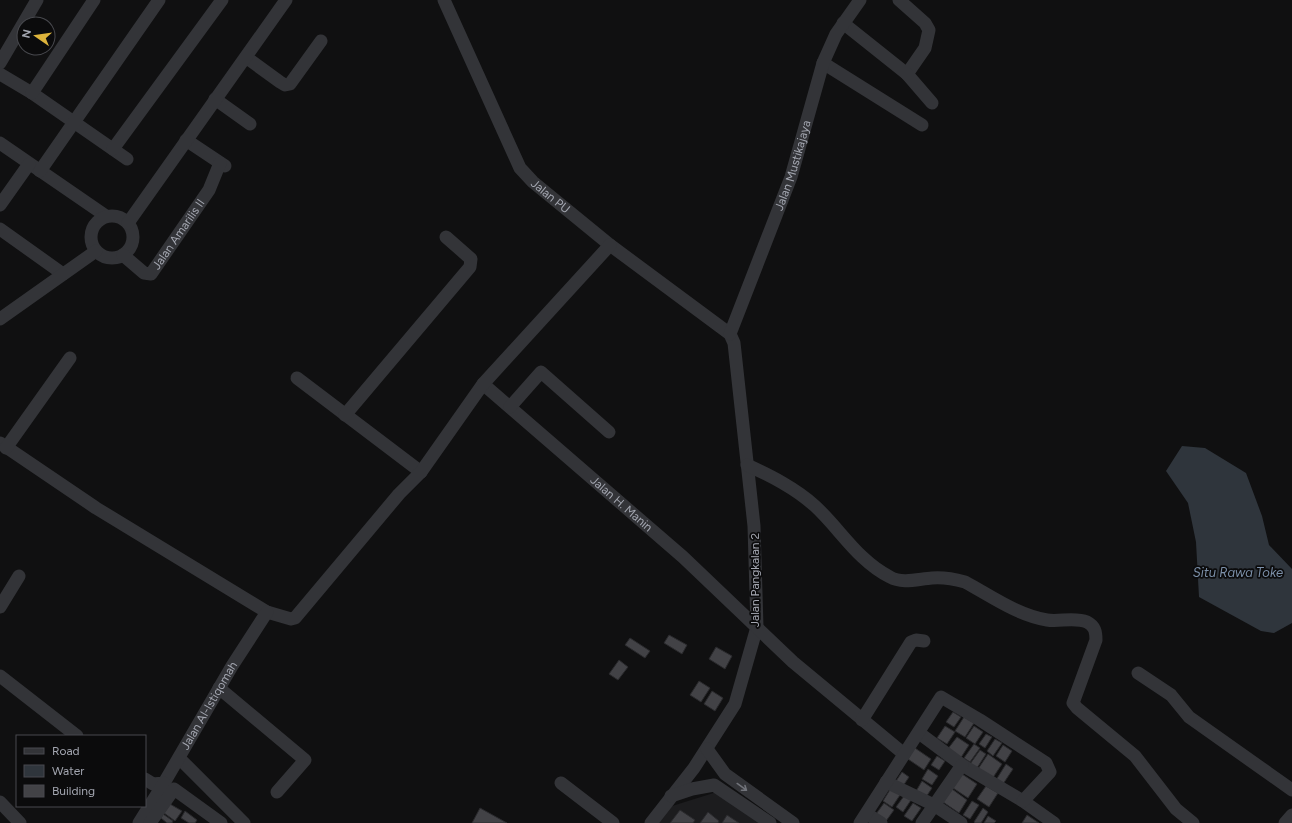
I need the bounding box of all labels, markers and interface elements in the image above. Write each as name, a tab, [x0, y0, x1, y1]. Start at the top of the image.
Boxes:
north arrow	[16, 16, 56, 56]
text: N	[19, 28, 34, 39]
street label: Jalan Mustikajaya	[772, 119, 814, 213]
street label: Jalan PU	[528, 176, 573, 216]
street label: Jalan Amarilis II	[149, 196, 208, 272]
street label: Jalan H. Manin	[587, 473, 656, 535]
street label: Jalan Pangkalan 2	[748, 533, 762, 627]
water label: Situ Rawa Toke	[1193, 565, 1283, 580]
street label: Jalan Al-Istiqomah	[178, 659, 240, 752]
legend	[16, 735, 146, 807]
text: Road	[52, 744, 80, 758]
text: Water	[52, 764, 84, 778]
one-way arrow	[737, 783, 748, 791]
text: Building	[52, 784, 95, 798]

